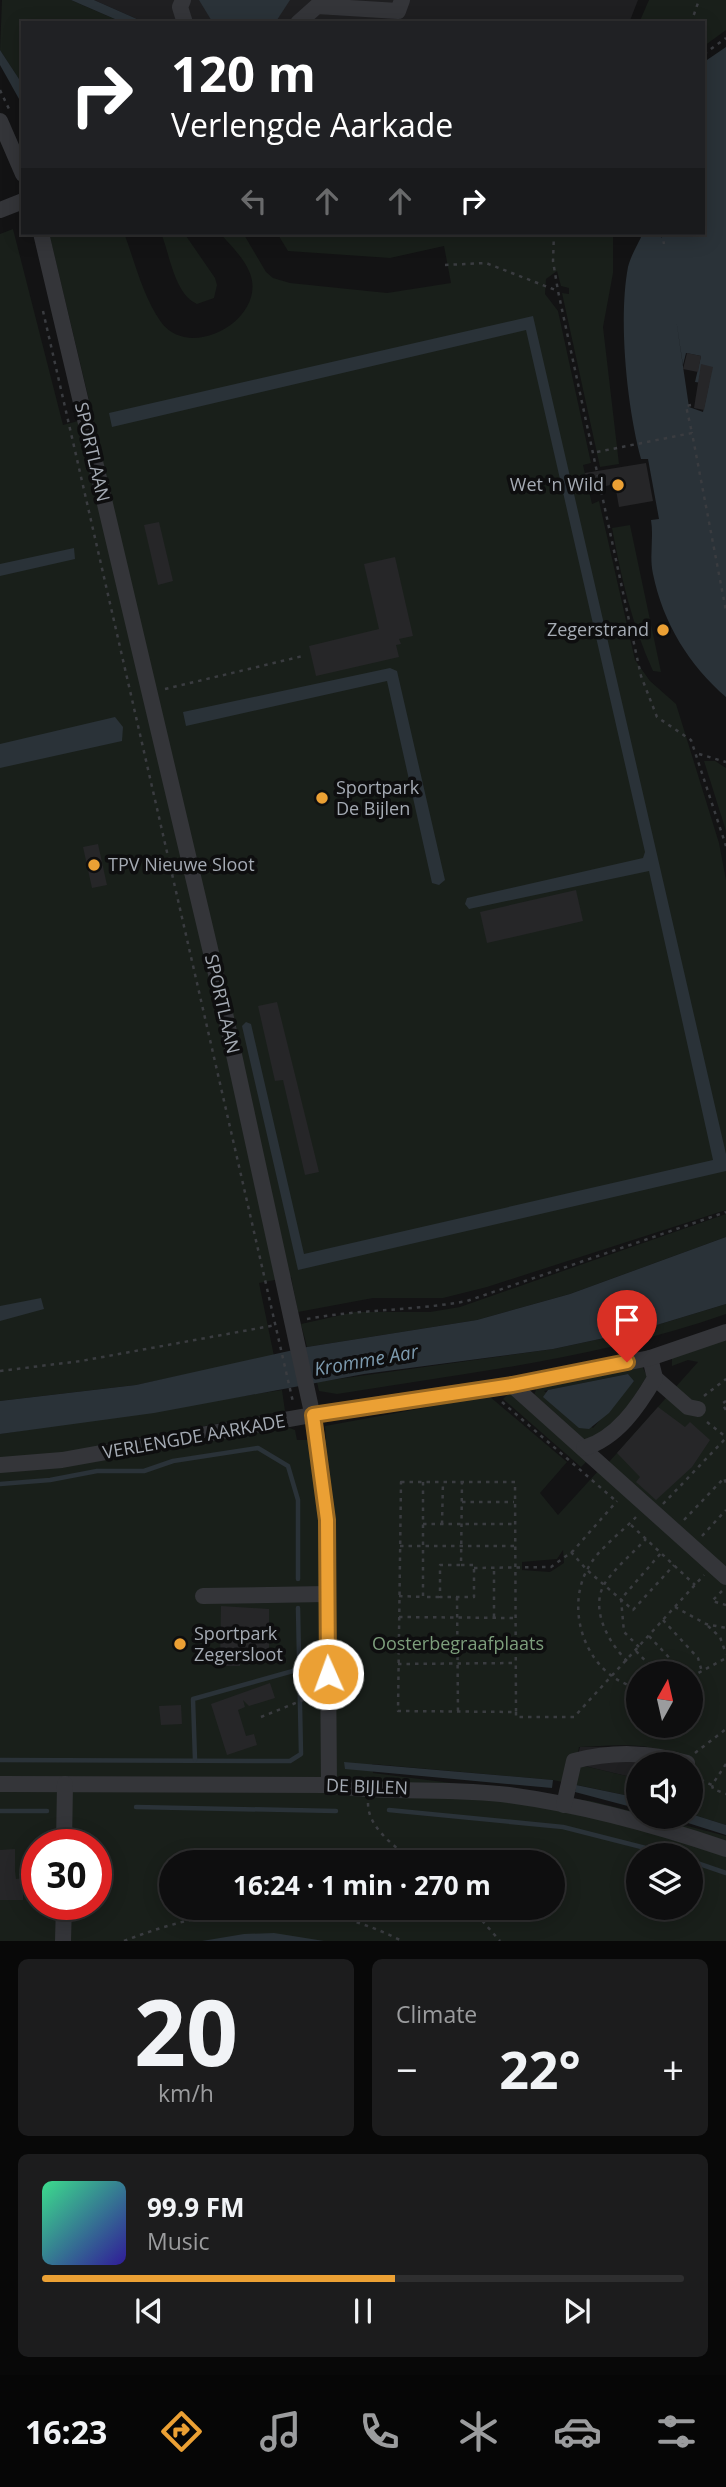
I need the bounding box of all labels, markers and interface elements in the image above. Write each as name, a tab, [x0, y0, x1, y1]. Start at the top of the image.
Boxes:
text: 120 m	[171, 40, 316, 106]
icon: right	[56, 49, 147, 140]
text: Verlengde Aarkade	[171, 103, 453, 146]
icon: left	[235, 182, 273, 220]
icon: ahead	[308, 182, 346, 220]
icon: ahead	[381, 182, 419, 220]
icon: right	[454, 182, 492, 220]
street label: SPORTLAAN	[70, 400, 116, 504]
place label: Wet 'n Wild	[510, 472, 604, 496]
marker: Wet 'n Wild	[610, 477, 626, 493]
place label: Zegerstrand	[547, 617, 649, 641]
marker: Zegerstrand	[655, 622, 671, 638]
place label: Sportpark De Bijlen	[336, 775, 420, 820]
marker: Sportpark De Bijlen	[314, 790, 330, 806]
place label: TPV Nieuwe Sloot	[108, 852, 255, 876]
marker: TPV Nieuwe Sloot	[86, 857, 102, 873]
street label: SPORTLAAN	[200, 952, 246, 1056]
pin	[597, 1290, 657, 1362]
icon: arrive	[608, 1301, 646, 1339]
water label: Kromme Aar	[312, 1338, 422, 1382]
street label: VERLENGDE AARKADE	[101, 1408, 287, 1464]
place label: Sportpark Zegersloot	[194, 1621, 283, 1666]
park label: Oosterbegraafplaats	[372, 1631, 544, 1655]
marker: Sportpark Zegersloot	[172, 1636, 188, 1652]
position arrow	[291, 1637, 365, 1711]
north arrow	[626, 1661, 704, 1738]
map controls	[626, 1661, 703, 1920]
button: sound	[626, 1752, 703, 1829]
street label: DE BIJLEN	[326, 1773, 409, 1799]
speed limit sign: 30	[21, 1829, 112, 1920]
button: layers	[626, 1843, 703, 1920]
text: 16:24 · 1 min · 270 m	[233, 1867, 491, 1903]
text: 20	[134, 1969, 238, 2093]
text: Climate	[396, 1998, 477, 2030]
text: 22°	[499, 2033, 581, 2104]
text: −	[396, 2043, 418, 2095]
text: +	[662, 2043, 684, 2095]
text: km/h	[158, 2077, 214, 2109]
text: 99.9 FM	[147, 2189, 245, 2225]
text: Music	[147, 2225, 210, 2257]
icon: previous	[130, 2292, 168, 2330]
icon: pause	[344, 2292, 382, 2330]
icon: next	[558, 2292, 596, 2330]
icon: directions	[157, 2407, 206, 2456]
icon: music	[256, 2407, 305, 2456]
icon: phone	[355, 2407, 404, 2456]
icon: climate	[454, 2407, 503, 2456]
icon: car	[553, 2407, 602, 2456]
icon: filters	[652, 2407, 701, 2456]
text: 16:23	[25, 2410, 107, 2453]

